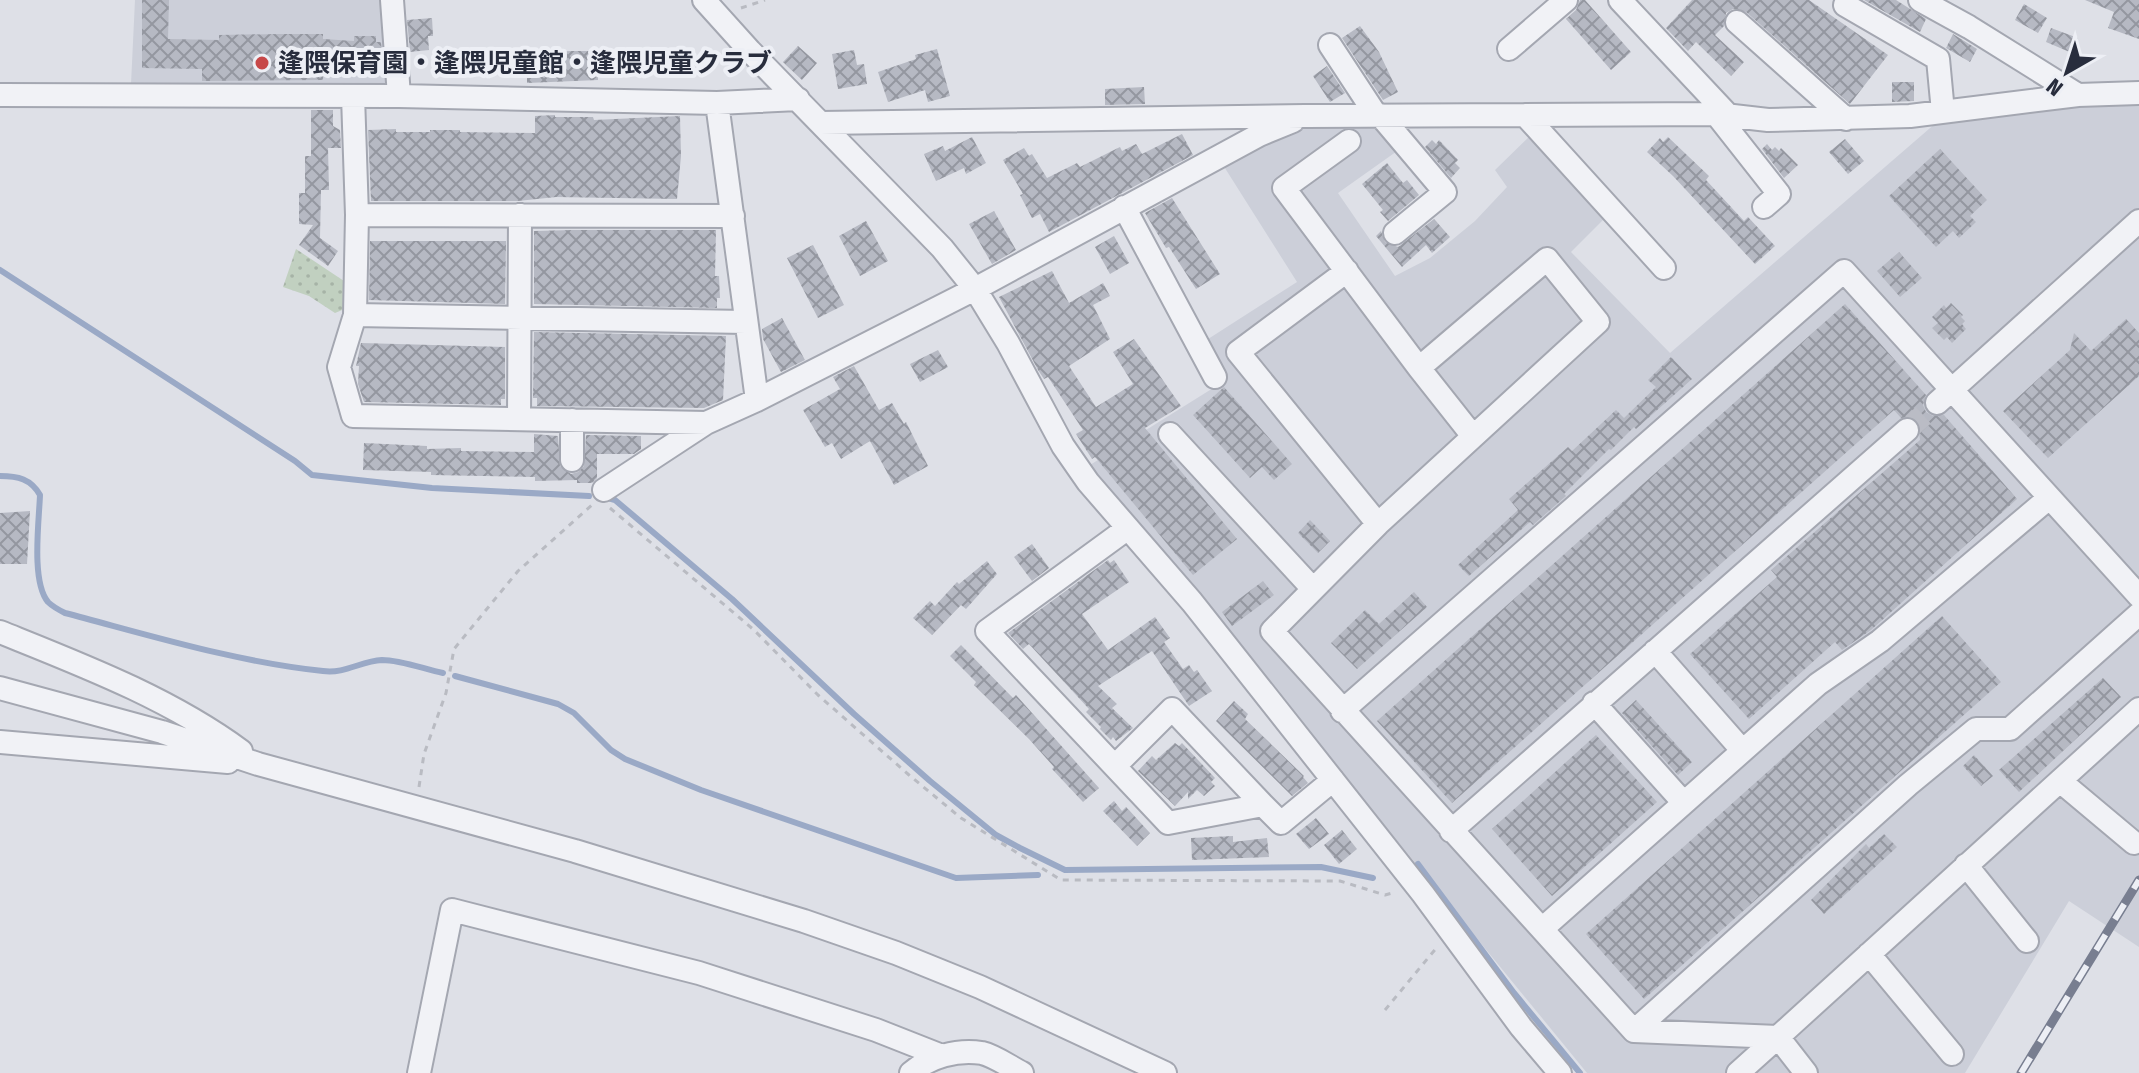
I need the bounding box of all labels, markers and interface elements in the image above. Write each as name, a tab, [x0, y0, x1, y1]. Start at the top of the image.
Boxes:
north arrow	[2027, 32, 2107, 112]
place label: 逢隈保育園・逢隈児童館・逢隈児童クラブ	[278, 48, 772, 79]
marker: 逢隈保育園・逢隈児童館・逢隈児童クラブ	[253, 54, 271, 72]
text: N	[2041, 73, 2068, 102]

